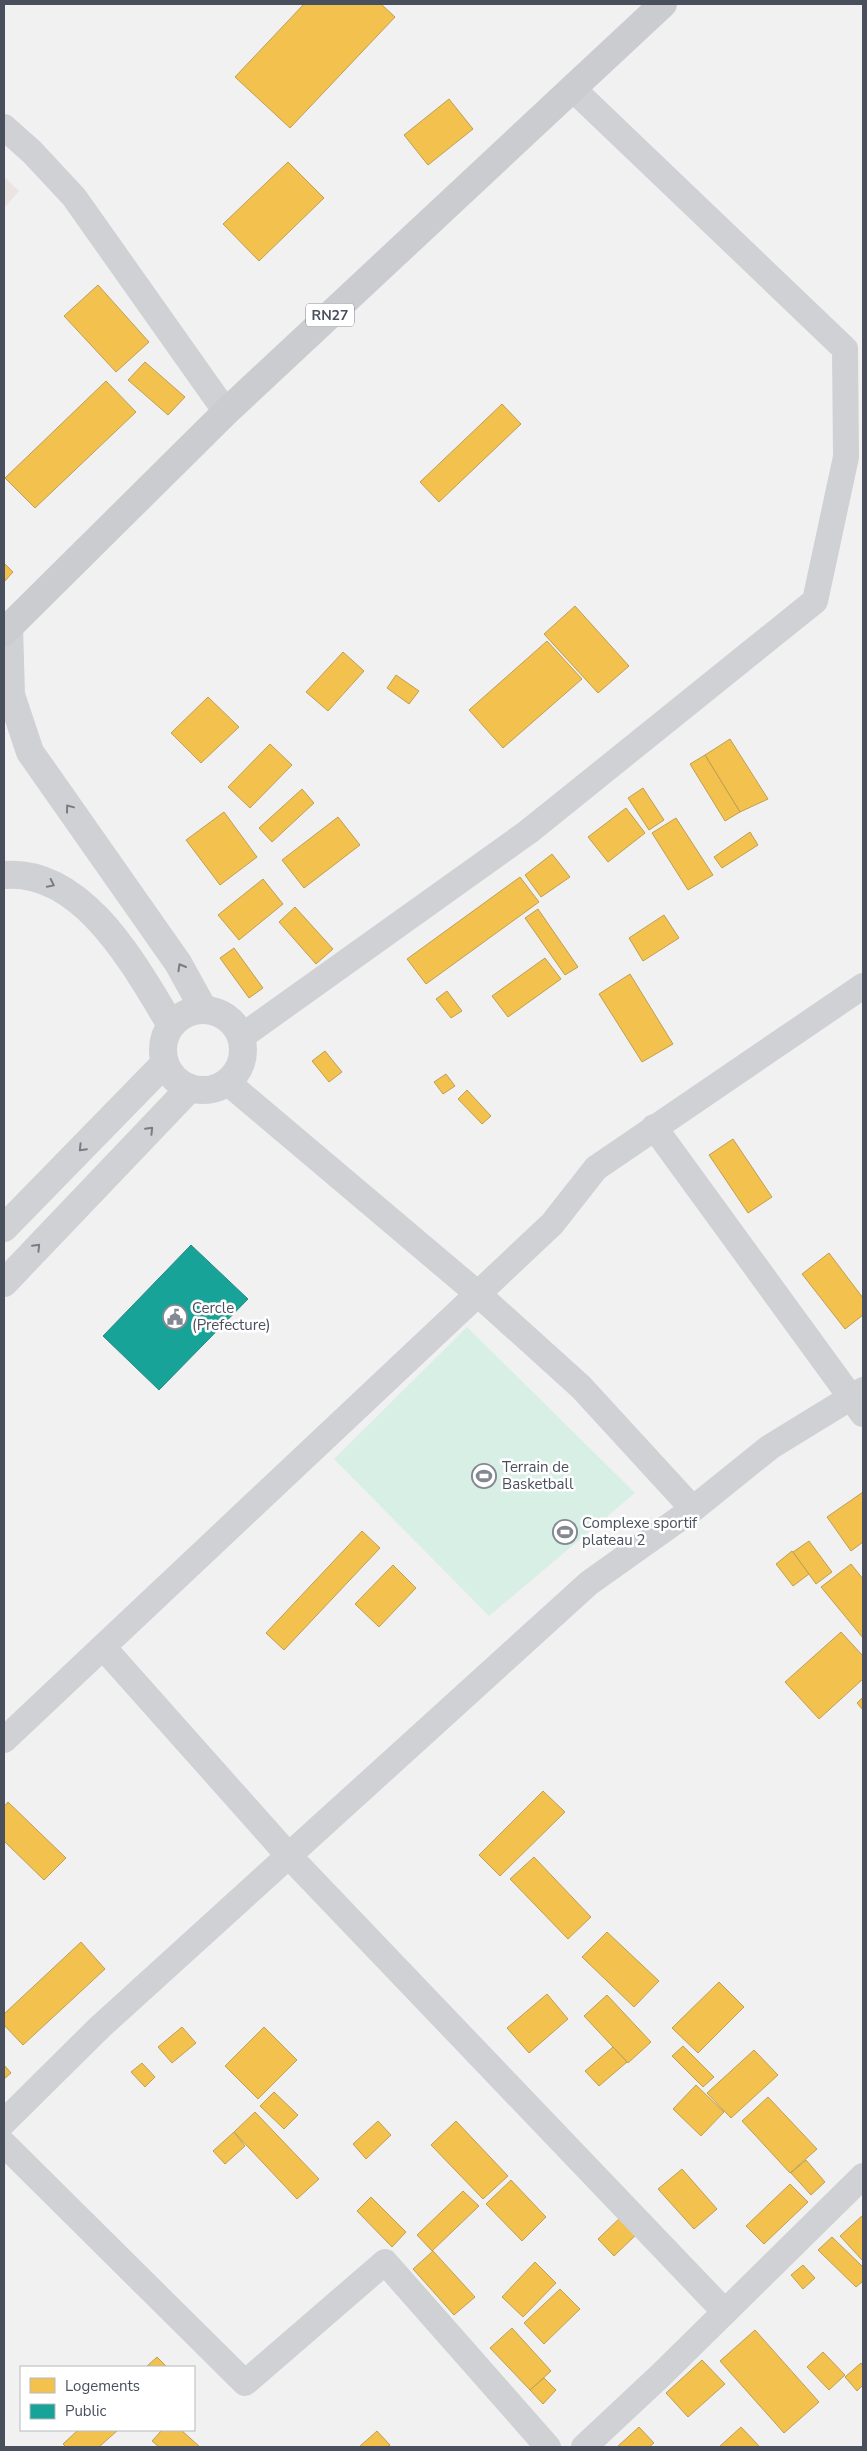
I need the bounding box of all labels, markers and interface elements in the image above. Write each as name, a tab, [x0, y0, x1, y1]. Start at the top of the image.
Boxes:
road number: RN27	[306, 304, 354, 326]
one-way arrow	[66, 805, 74, 814]
one-way arrow	[46, 878, 55, 889]
one-way arrow	[177, 964, 187, 973]
one-way arrow	[144, 1126, 153, 1135]
one-way arrow	[79, 1142, 88, 1151]
one-way arrow	[31, 1244, 40, 1253]
place label: Cercle (Prefecture)	[192, 1298, 271, 1335]
public building icon: Cercle (Prefecture)	[162, 1304, 188, 1330]
place label: Terrain de Basketball	[502, 1457, 574, 1494]
sports icon: Terrain de Basketball	[471, 1463, 497, 1489]
place label: Complexe sportif plateau 2	[582, 1513, 698, 1550]
sports icon: Complexe sportif plateau 2	[552, 1519, 578, 1545]
legend	[20, 2366, 195, 2431]
text: Logements	[65, 2376, 140, 2396]
text: Public	[65, 2401, 106, 2421]

